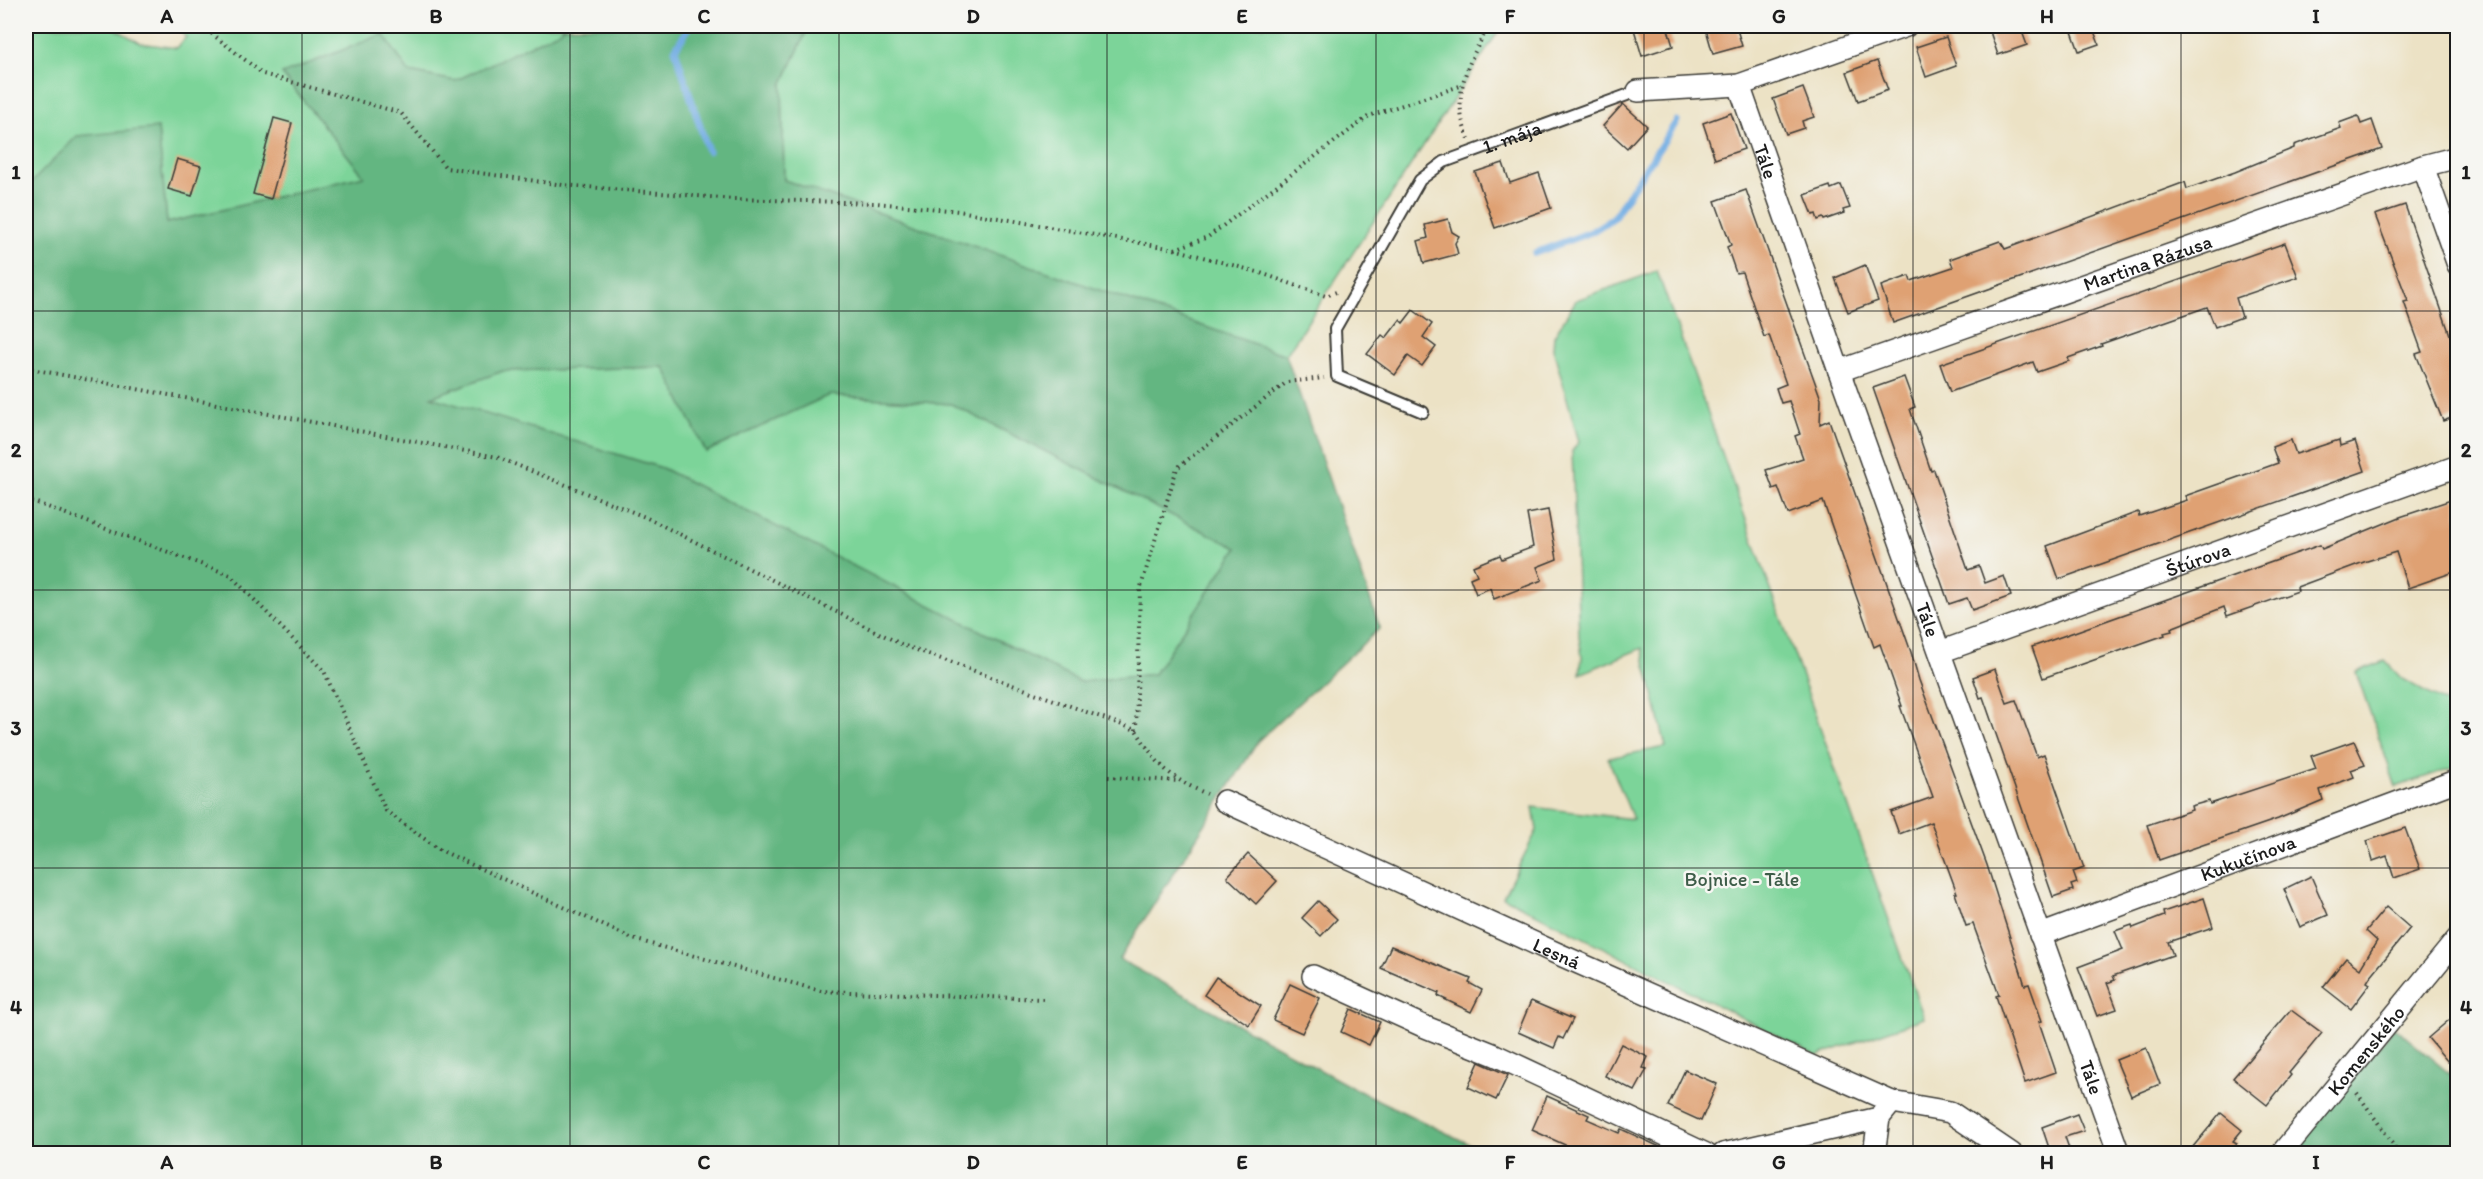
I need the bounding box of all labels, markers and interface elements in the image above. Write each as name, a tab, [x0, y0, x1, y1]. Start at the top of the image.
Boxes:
text: A	[160, 4, 174, 28]
text: B	[430, 4, 443, 28]
text: C	[698, 4, 711, 28]
text: D	[966, 4, 980, 28]
text: E	[1236, 4, 1248, 28]
text: F	[1505, 4, 1516, 28]
text: G	[1772, 4, 1786, 28]
text: H	[2040, 4, 2054, 28]
text: I	[2312, 4, 2320, 28]
street label: 1. mája	[1479, 115, 1545, 159]
street label: Tále	[1749, 141, 1783, 182]
text: 1	[11, 160, 21, 184]
text: 1	[2461, 160, 2471, 184]
street label: Martina Rázusa	[2080, 229, 2215, 296]
text: 2	[11, 438, 22, 462]
text: 2	[2461, 438, 2472, 462]
street label: Štúrova	[2162, 537, 2234, 582]
street label: Tále	[1911, 599, 1945, 640]
text: 3	[11, 716, 22, 740]
text: 3	[2461, 716, 2472, 740]
street label: Kukučínova	[2197, 829, 2300, 886]
park label: Bojnice - Tále	[1685, 867, 1799, 891]
street label: Lesná	[1529, 932, 1585, 975]
text: 4	[10, 995, 22, 1019]
text: 4	[2460, 995, 2472, 1019]
street label: Komenského	[2322, 1001, 2410, 1100]
street label: Tále	[2074, 1057, 2109, 1098]
text: A	[160, 1150, 174, 1174]
text: B	[430, 1150, 443, 1174]
text: C	[698, 1150, 711, 1174]
text: D	[966, 1150, 980, 1174]
text: E	[1236, 1150, 1248, 1174]
text: F	[1505, 1150, 1516, 1174]
text: G	[1772, 1150, 1786, 1174]
text: H	[2040, 1150, 2054, 1174]
text: I	[2312, 1150, 2320, 1174]

